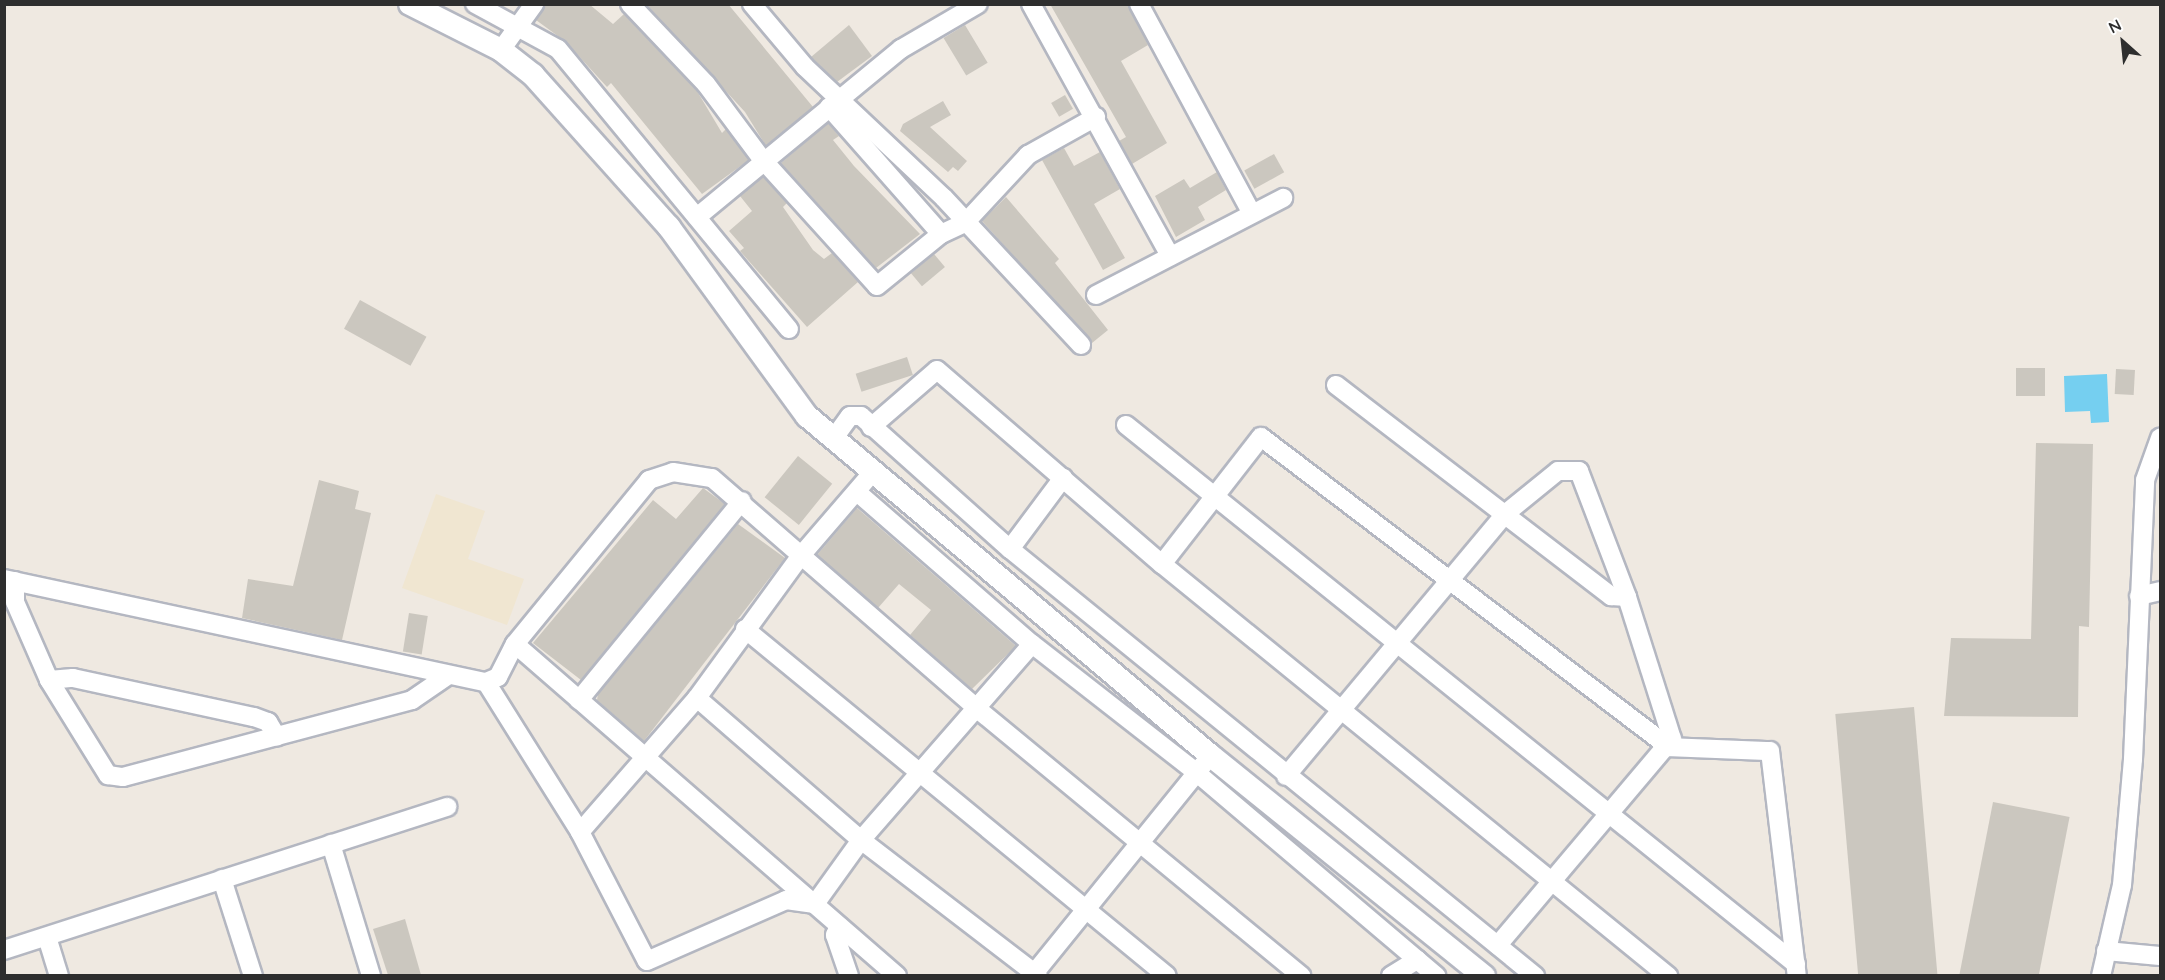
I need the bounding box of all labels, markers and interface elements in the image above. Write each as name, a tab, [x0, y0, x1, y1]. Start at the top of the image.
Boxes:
north arrow	[2093, 12, 2153, 72]
text: N	[2105, 14, 2125, 38]

